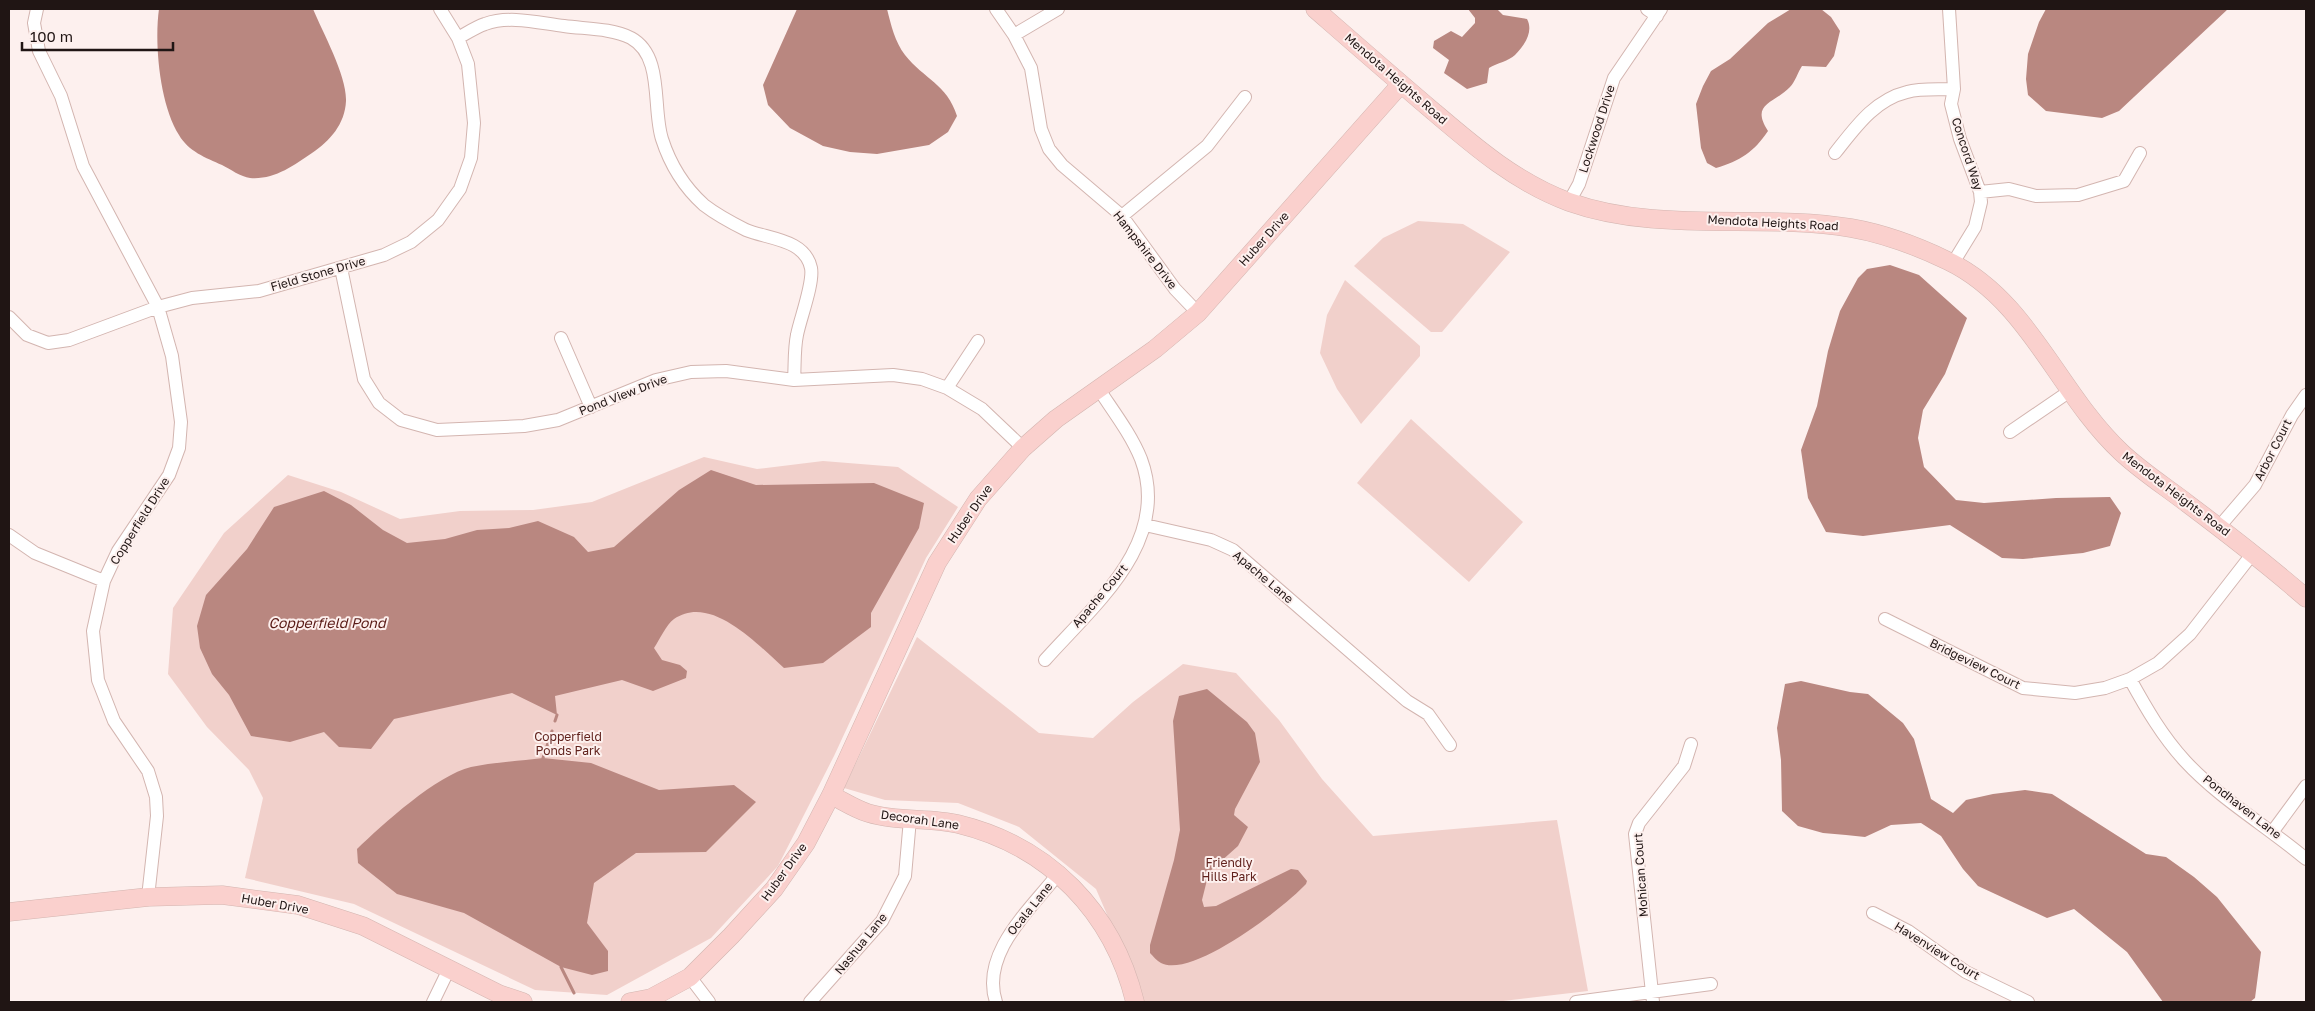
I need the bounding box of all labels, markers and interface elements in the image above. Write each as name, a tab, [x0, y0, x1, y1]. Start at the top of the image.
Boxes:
scale bar	[22, 20, 174, 52]
text: 100 m	[30, 27, 73, 45]
street label: Mendota Heights Road	[1342, 30, 1451, 127]
street label: Lockwood Drive	[1575, 83, 1618, 175]
street label: Concord Way	[1949, 116, 1986, 192]
street label: Hampshire Drive	[1110, 208, 1181, 292]
street label: Huber Drive	[1235, 208, 1292, 269]
street label: Mendota Heights Road	[1707, 212, 1839, 233]
street label: Field Stone Drive	[269, 253, 367, 294]
street label: Pond View Drive	[577, 371, 669, 418]
street label: Arbor Court	[2251, 416, 2295, 483]
street label: Mendota Heights Road	[2119, 448, 2233, 539]
street label: Copperfield Drive	[107, 474, 173, 567]
street label: Huber Drive	[944, 481, 995, 546]
street label: Apache Lane	[1230, 547, 1297, 606]
street label: Apache Court	[1069, 561, 1131, 631]
water label: Copperfield Pond	[268, 614, 387, 631]
street label: Bridgeview Court	[1927, 635, 2023, 692]
park label: Copperfield Ponds Park	[534, 729, 602, 758]
street label: Pondhaven Lane	[2200, 771, 2285, 842]
street label: Decorah Lane	[880, 807, 960, 832]
street label: Mohican Court	[1630, 832, 1651, 918]
street label: Huber Drive	[758, 840, 810, 904]
park label: Friendly Hills Park	[1201, 855, 1257, 884]
street label: Ocala Lane	[1004, 879, 1056, 938]
street label: Huber Drive	[240, 890, 310, 917]
street label: Nashua Lane	[831, 910, 890, 977]
street label: Havenview Court	[1892, 918, 1983, 983]

